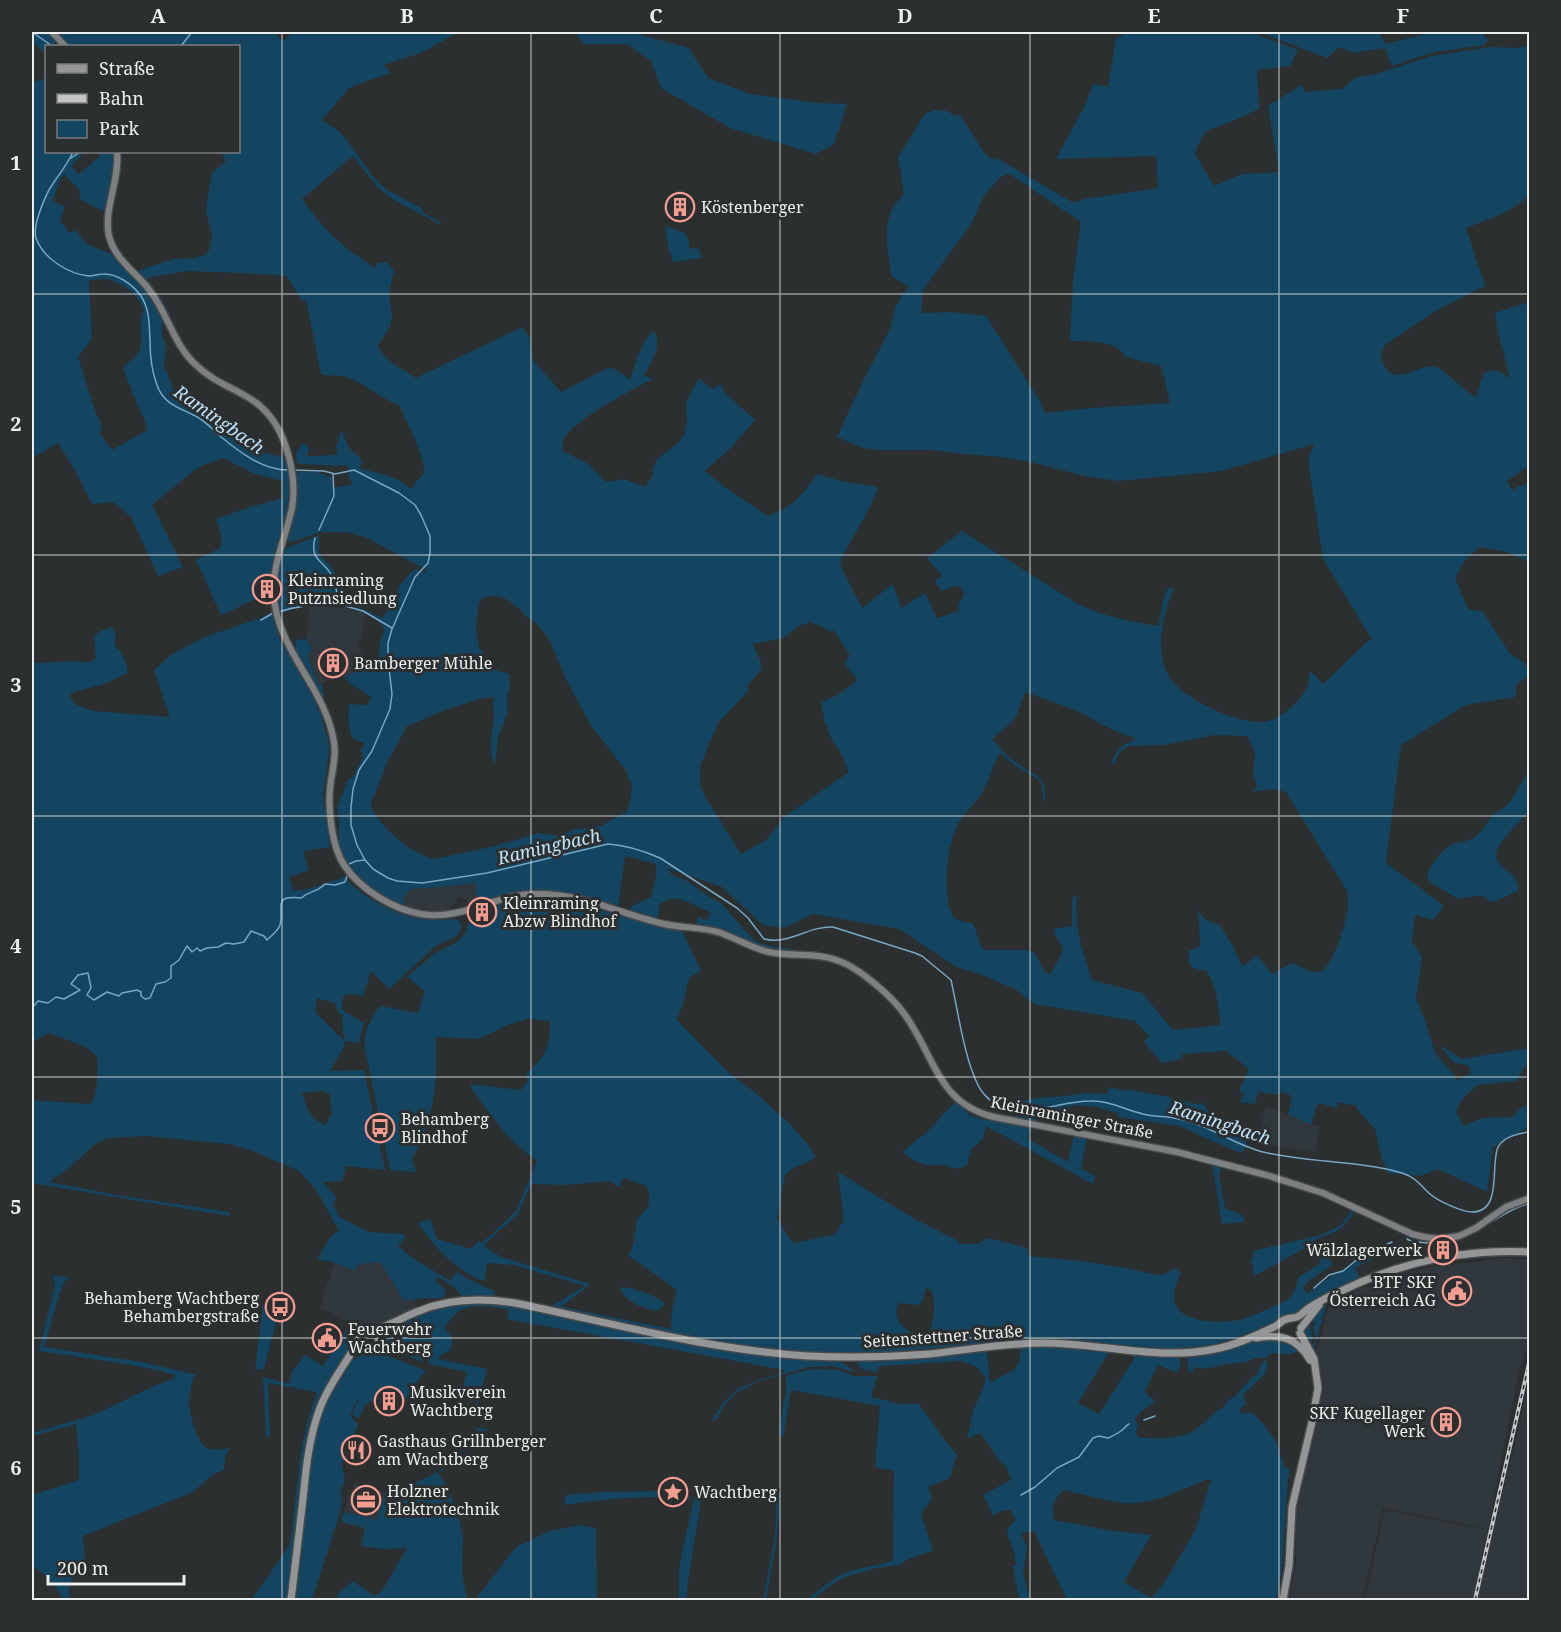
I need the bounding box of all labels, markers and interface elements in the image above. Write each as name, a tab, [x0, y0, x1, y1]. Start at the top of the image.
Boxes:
text: A	[150, 2, 166, 29]
text: B	[400, 2, 414, 29]
text: C	[649, 2, 663, 29]
text: D	[897, 2, 913, 29]
text: E	[1147, 2, 1161, 29]
text: F	[1397, 2, 1409, 29]
legend	[45, 45, 240, 153]
text: Straße	[99, 56, 155, 80]
text: Bahn	[99, 86, 144, 110]
text: Park	[99, 116, 139, 140]
text: 1	[10, 149, 22, 176]
building icon: Köstenberger	[664, 191, 696, 223]
place label: Köstenberger	[701, 196, 804, 218]
water label: Ramingbach	[169, 379, 270, 459]
text: 2	[10, 410, 22, 437]
place label: Kleinraming Putznsiedlung	[288, 569, 397, 609]
building icon: Kleinraming Putznsiedlung	[251, 573, 283, 605]
building icon: Bamberger Mühle	[317, 647, 349, 679]
place label: Bamberger Mühle	[354, 652, 492, 674]
text: 3	[10, 671, 22, 698]
water label: Ramingbach	[494, 822, 603, 870]
place label: Kleinraming Abzw Blindhof	[503, 892, 618, 932]
building icon: Kleinraming Abzw Blindhof	[466, 896, 498, 928]
text: 4	[10, 932, 22, 959]
street label: Kleinraminger Straße	[989, 1090, 1155, 1144]
water label: Ramingbach	[1166, 1094, 1274, 1150]
place label: Behamberg Blindhof	[401, 1108, 489, 1148]
bus stop icon: Behamberg Blindhof	[364, 1112, 396, 1144]
text: 5	[10, 1193, 22, 1220]
building icon: Wälzlagerwerk	[1427, 1234, 1459, 1266]
place label: Wälzlagerwerk	[1306, 1239, 1423, 1261]
place label: BTF SKF Österreich AG	[1329, 1271, 1437, 1311]
public building icon: BTF SKF Österreich AG	[1441, 1275, 1473, 1307]
place label: Behamberg Wachtberg Behambergstraße	[84, 1287, 259, 1327]
bus stop icon: Behamberg Wachtberg Behambergstraße	[264, 1291, 296, 1323]
place label: Feuerwehr Wachtberg	[348, 1318, 432, 1358]
street label: Seitenstettner Straße	[863, 1319, 1023, 1353]
public building icon: Feuerwehr Wachtberg	[311, 1322, 343, 1354]
place label: Musikverein Wachtberg	[410, 1381, 506, 1421]
building icon: Musikverein Wachtberg	[373, 1385, 405, 1417]
place label: SKF Kugellager Werk	[1310, 1402, 1426, 1442]
building icon: SKF Kugellager Werk	[1430, 1406, 1462, 1438]
place label: Gasthaus Grillnberger am Wachtberg	[377, 1430, 546, 1470]
restaurant icon: Gasthaus Grillnberger am Wachtberg	[340, 1434, 372, 1466]
text: 6	[10, 1454, 22, 1481]
place icon: Wachtberg	[657, 1476, 689, 1508]
place label: Holzner Elektrotechnik	[387, 1480, 500, 1520]
place label: Wachtberg	[694, 1481, 777, 1503]
office icon: Holzner Elektrotechnik	[350, 1484, 382, 1516]
scale bar	[48, 1548, 184, 1586]
text: 200 m	[57, 1556, 109, 1580]

